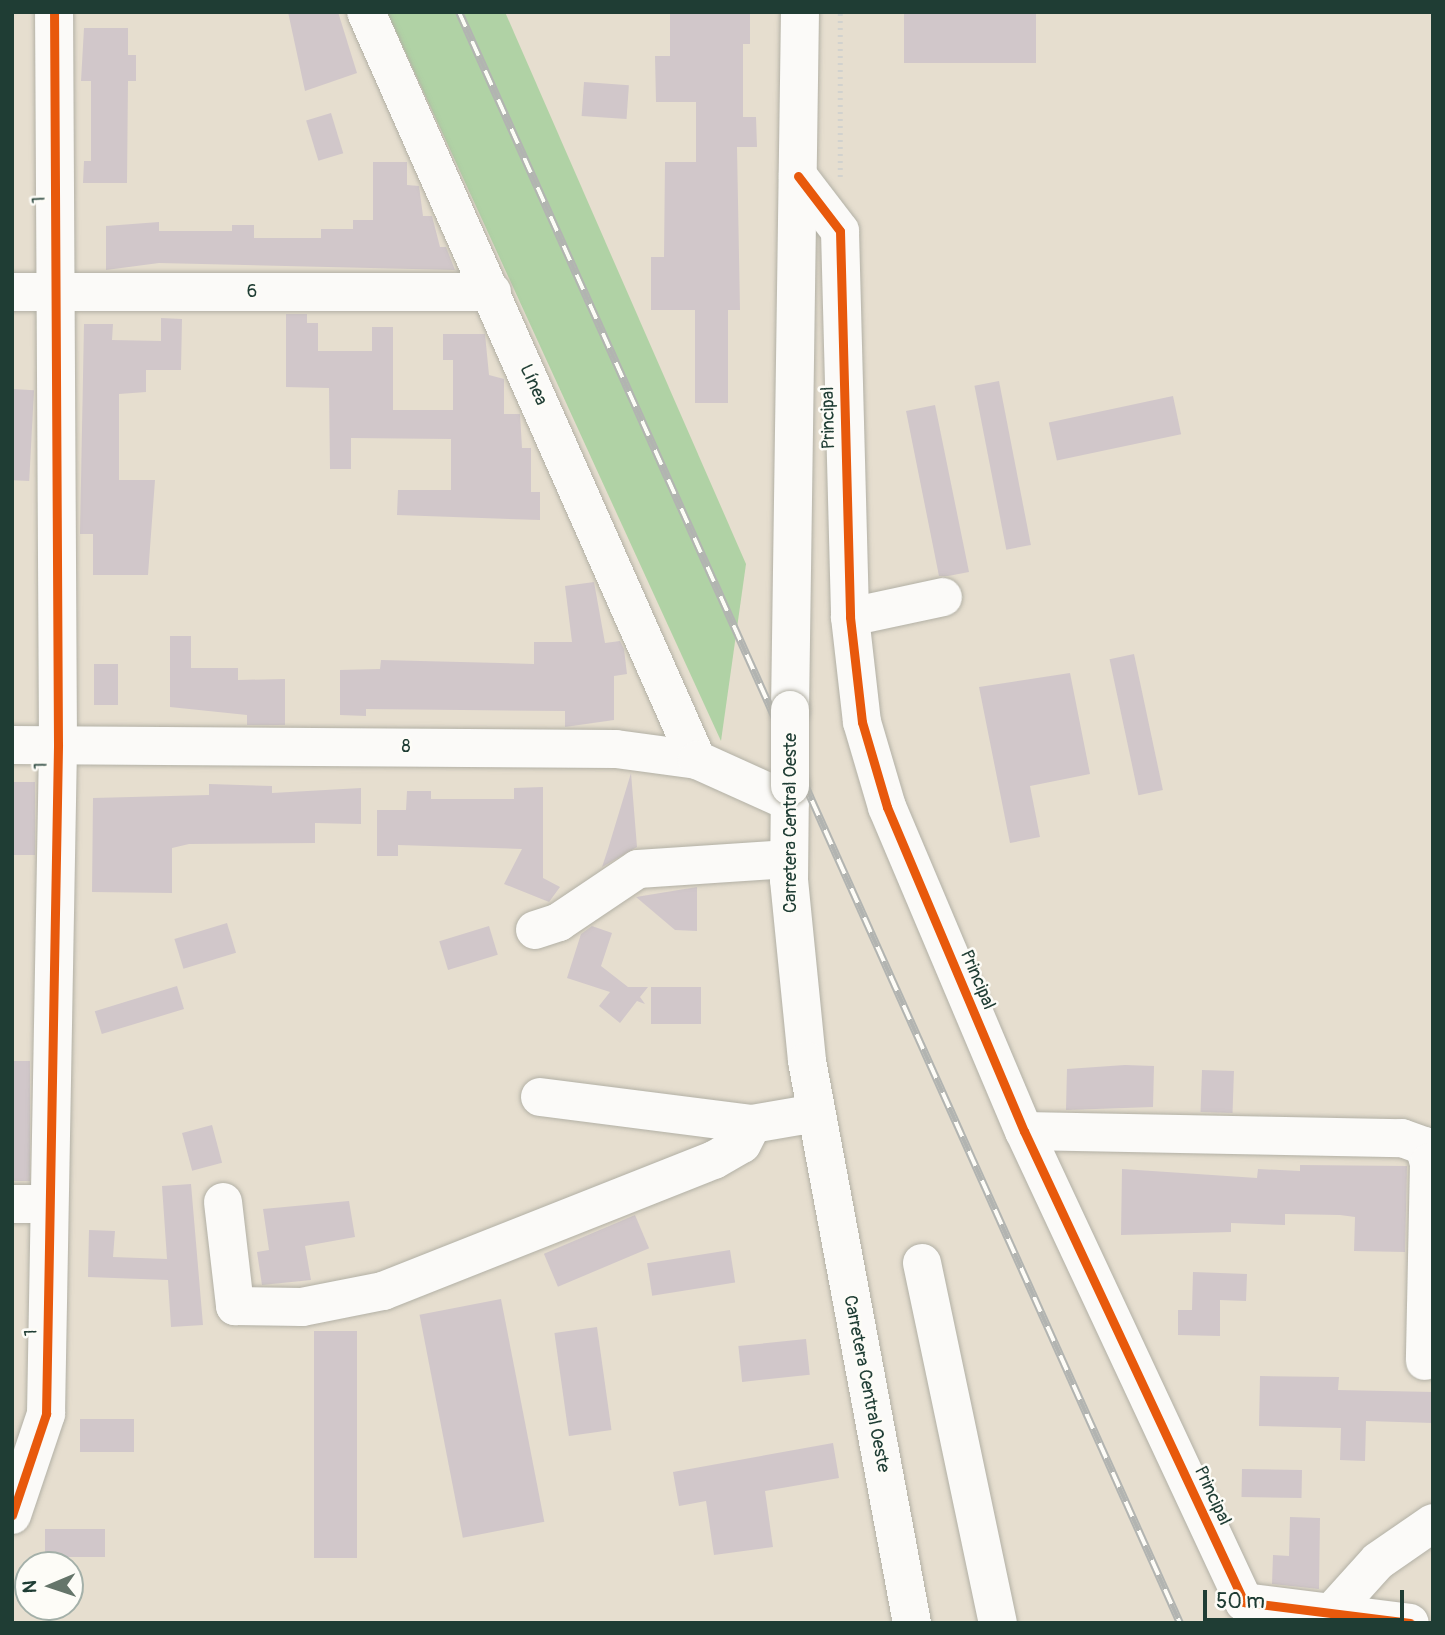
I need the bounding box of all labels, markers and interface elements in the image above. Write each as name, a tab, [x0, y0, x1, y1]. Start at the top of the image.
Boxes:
street label: 1	[29, 196, 51, 204]
street label: 6	[247, 281, 257, 303]
street label: Línea	[514, 361, 552, 409]
street label: Principal	[818, 386, 840, 450]
street label: Carretera Central Oeste	[780, 733, 802, 913]
street label: 8	[401, 736, 411, 758]
street label: 1	[31, 762, 53, 770]
street label: Principal	[955, 947, 999, 1013]
street label: Carretera Central Oeste	[838, 1294, 894, 1474]
street label: 1	[21, 1329, 43, 1337]
street label: Principal	[1189, 1463, 1235, 1529]
north arrow	[14, 1551, 84, 1621]
scale bar	[1207, 1576, 1408, 1620]
text: N	[18, 1580, 42, 1594]
text: 50 m	[1216, 1588, 1265, 1615]

